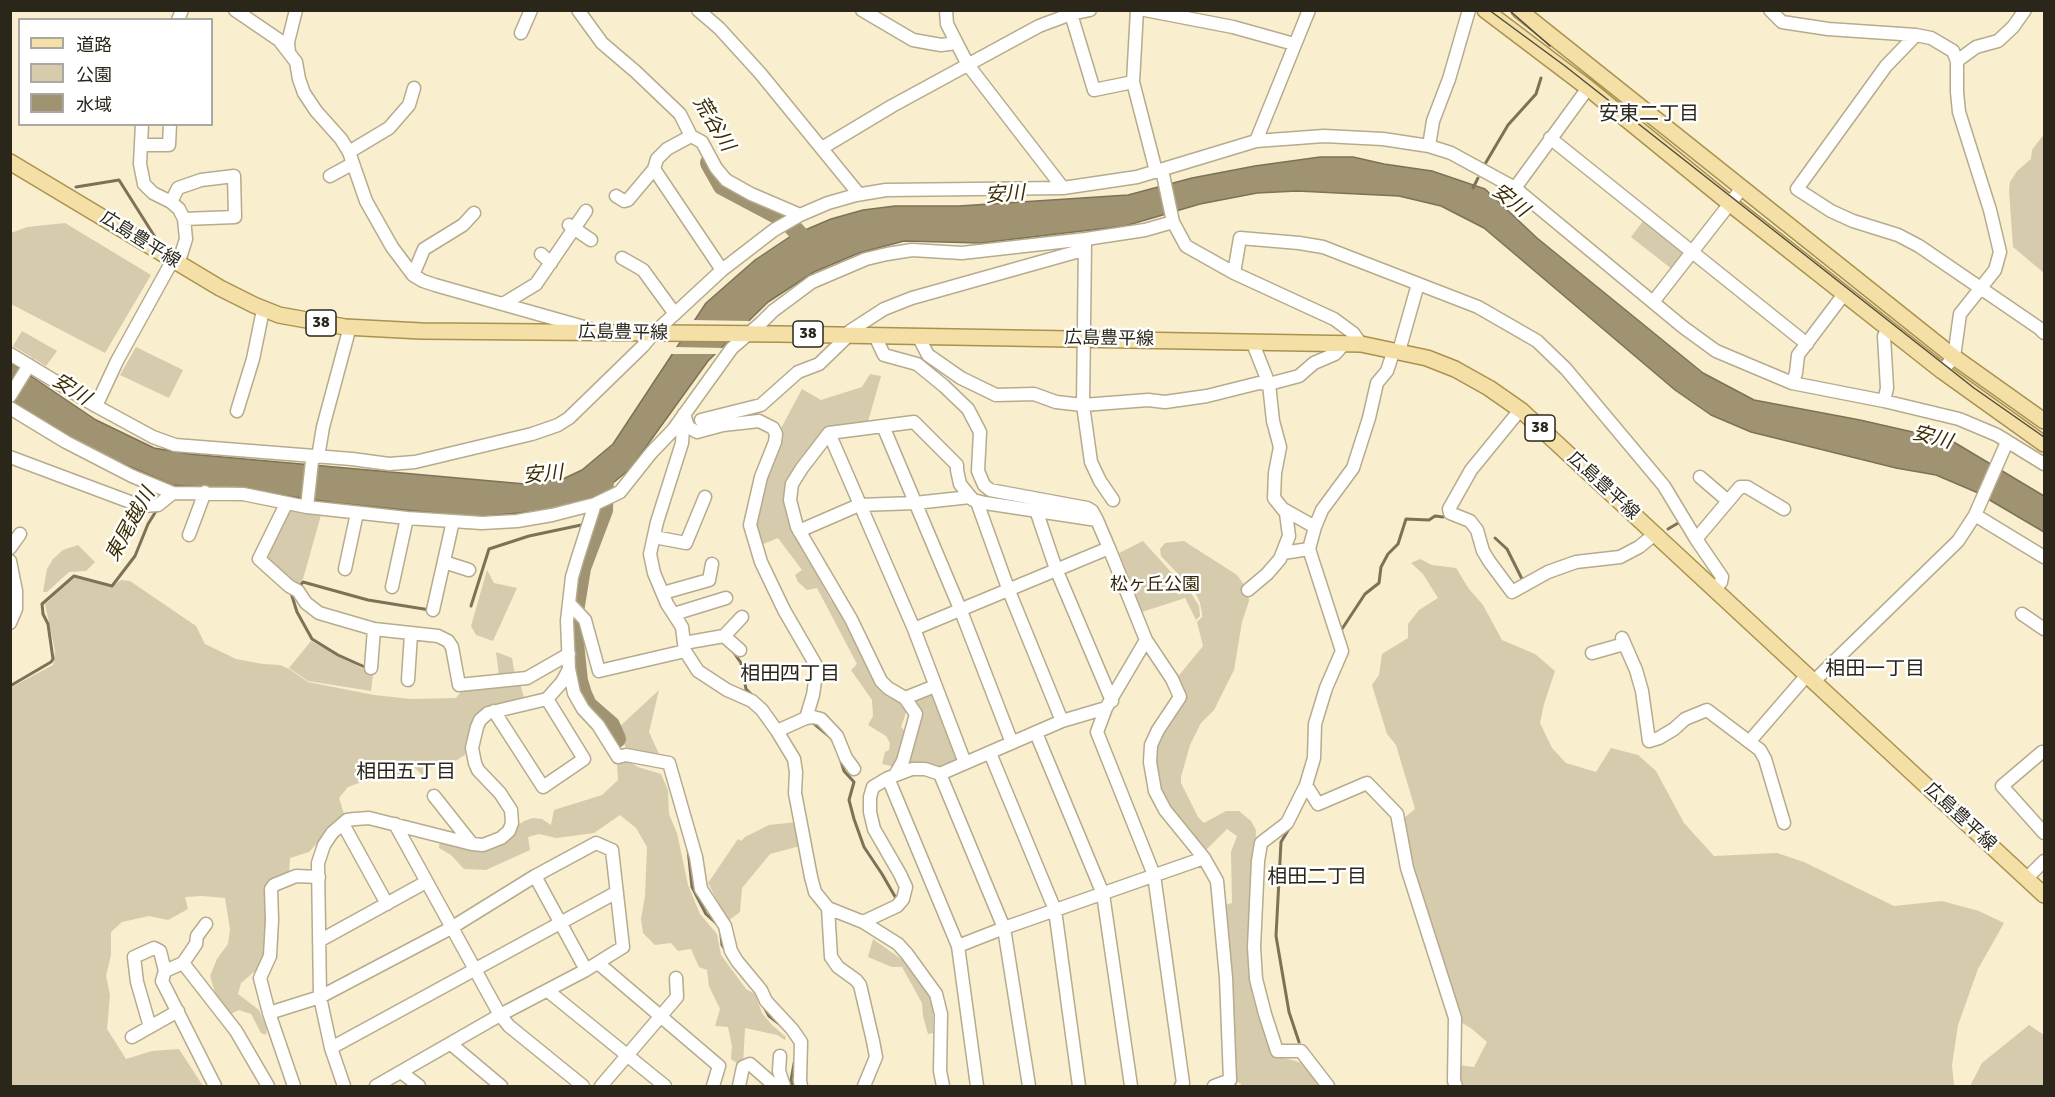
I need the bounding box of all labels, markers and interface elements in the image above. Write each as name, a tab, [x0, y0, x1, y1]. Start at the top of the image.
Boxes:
legend	[18, 18, 213, 126]
text: 道路	[76, 34, 112, 56]
text: 公園	[76, 64, 112, 86]
water label: 荒谷川	[687, 92, 739, 156]
text: 水域	[76, 94, 112, 116]
district label: 安東二丁目	[1599, 103, 1699, 127]
water label: 安川	[1487, 179, 1533, 223]
water label: 安川	[984, 182, 1026, 208]
street label: 広島豊平線	[96, 207, 184, 273]
road number: 38	[306, 310, 336, 336]
street label: 広島豊平線	[578, 321, 668, 345]
road number: 38	[793, 321, 823, 347]
street label: 広島豊平線	[1064, 327, 1154, 351]
water label: 安川	[48, 369, 94, 411]
road number: 38	[1525, 415, 1555, 441]
water label: 安川	[1910, 421, 1954, 455]
street label: 広島豊平線	[1563, 447, 1643, 525]
water label: 安川	[522, 461, 564, 489]
water label: 東尾越川	[101, 484, 161, 566]
park label: 松ヶ丘公園	[1110, 574, 1200, 596]
district label: 相田一丁目	[1825, 658, 1925, 682]
district label: 相田四丁目	[740, 663, 840, 687]
district label: 相田五丁目	[356, 761, 456, 785]
street label: 広島豊平線	[1920, 778, 2000, 856]
district label: 相田二丁目	[1267, 866, 1367, 890]

